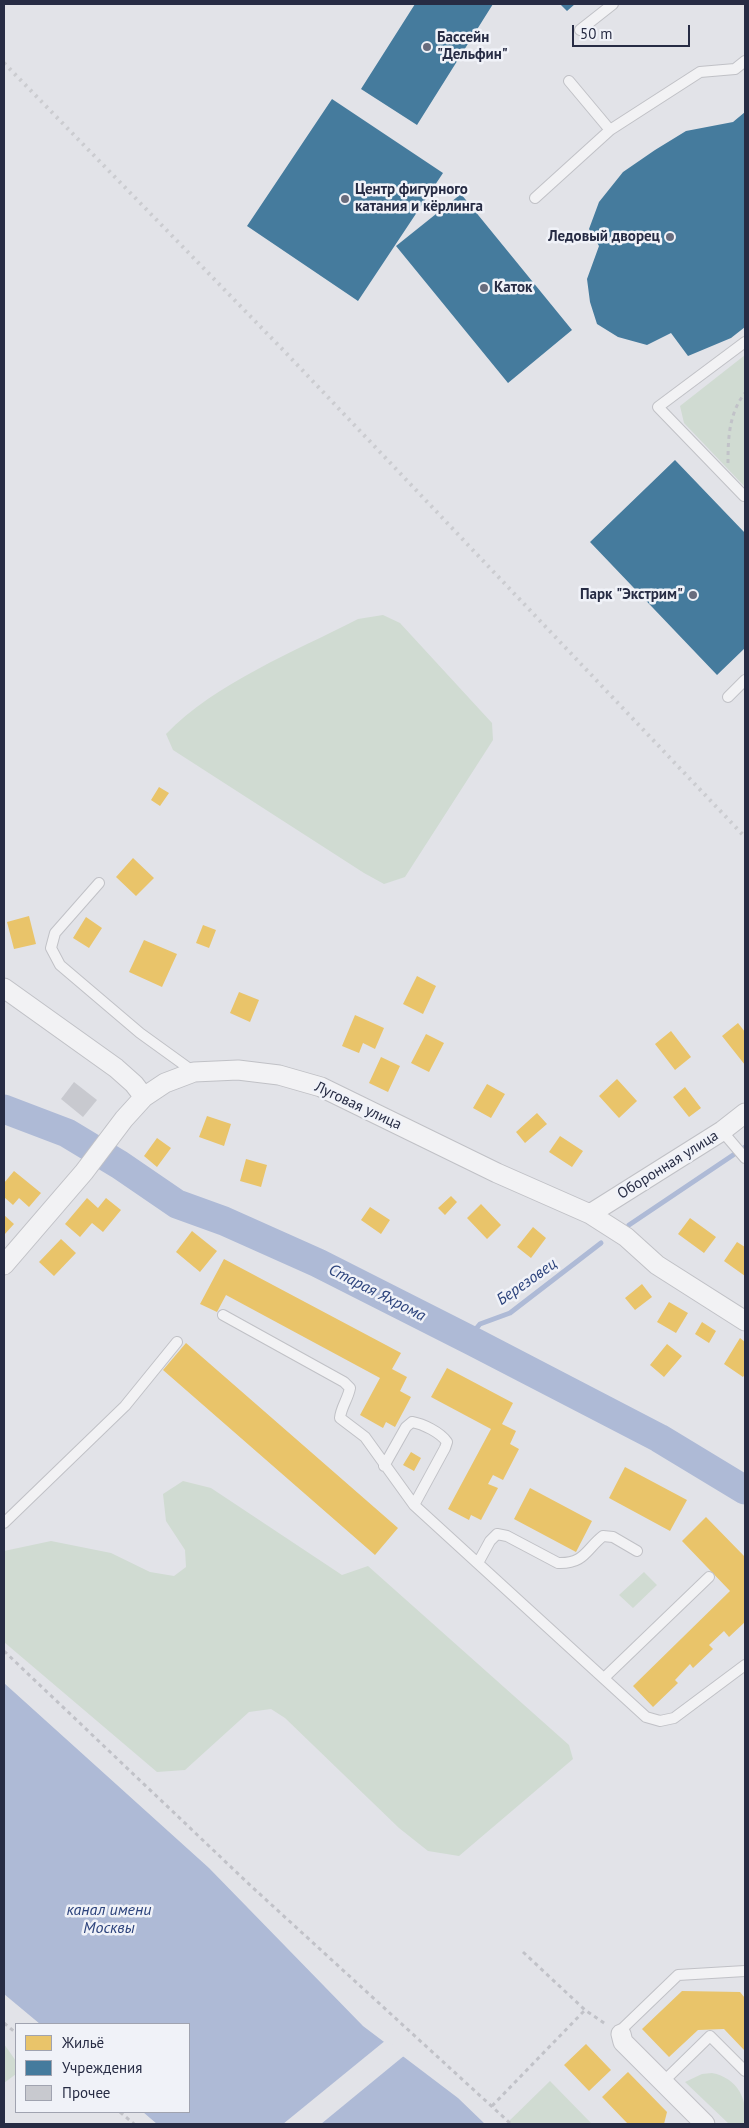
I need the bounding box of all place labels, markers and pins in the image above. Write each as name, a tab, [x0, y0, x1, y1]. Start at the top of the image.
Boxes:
place label: Бассейн "Дельфин"	[437, 29, 508, 64]
marker: Бассейн "Дельфин"	[421, 41, 433, 53]
place label: Центр фигурного катания и кёрлинга	[355, 181, 483, 216]
marker: Центр фигурного катания и кёрлинга	[339, 193, 351, 205]
place label: Ледовый дворец	[548, 228, 660, 246]
marker: Ледовый дворец	[664, 231, 676, 243]
place label: Каток	[494, 279, 532, 297]
marker: Каток	[478, 282, 490, 294]
place label: Парк "Экстрим"	[580, 586, 683, 604]
marker: Парк "Экстрим"	[687, 589, 699, 601]

